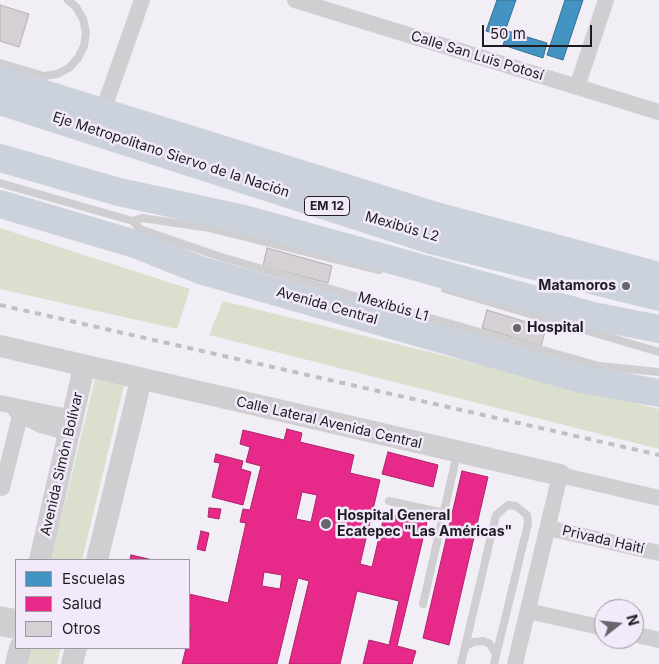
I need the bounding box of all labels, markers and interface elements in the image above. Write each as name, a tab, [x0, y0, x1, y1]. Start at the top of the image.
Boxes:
scale bar	[484, 15, 594, 47]
text: 50 m	[490, 24, 526, 43]
street label: Calle San Luis Potosí	[409, 28, 545, 84]
street label: Eje Metropolitano Siervo de la Nación	[51, 109, 291, 201]
road number: EM 12	[304, 197, 350, 216]
street label: Mexibús L2	[363, 208, 441, 246]
place label: Matamoros	[538, 278, 616, 294]
marker: Matamoros	[620, 280, 632, 292]
street label: Avenida Central	[275, 284, 379, 328]
street label: Mexibús L1	[356, 289, 430, 325]
place label: Hospital	[527, 320, 584, 336]
marker: Hospital	[511, 322, 523, 334]
street label: Avenida Simón Bolívar	[37, 390, 87, 538]
street label: Calle Lateral Avenida Central	[235, 393, 423, 453]
place label: Hospital General Ecatepec "Las Américas"	[337, 508, 512, 540]
marker: Hospital General Ecatepec "Las Américas"	[319, 517, 333, 531]
street label: Privada Haití	[560, 522, 646, 558]
legend	[15, 559, 190, 649]
text: Escuelas	[62, 569, 125, 588]
text: Salud	[62, 594, 102, 613]
north arrow	[594, 599, 644, 649]
text: N	[623, 613, 643, 627]
text: Otros	[62, 619, 101, 638]

